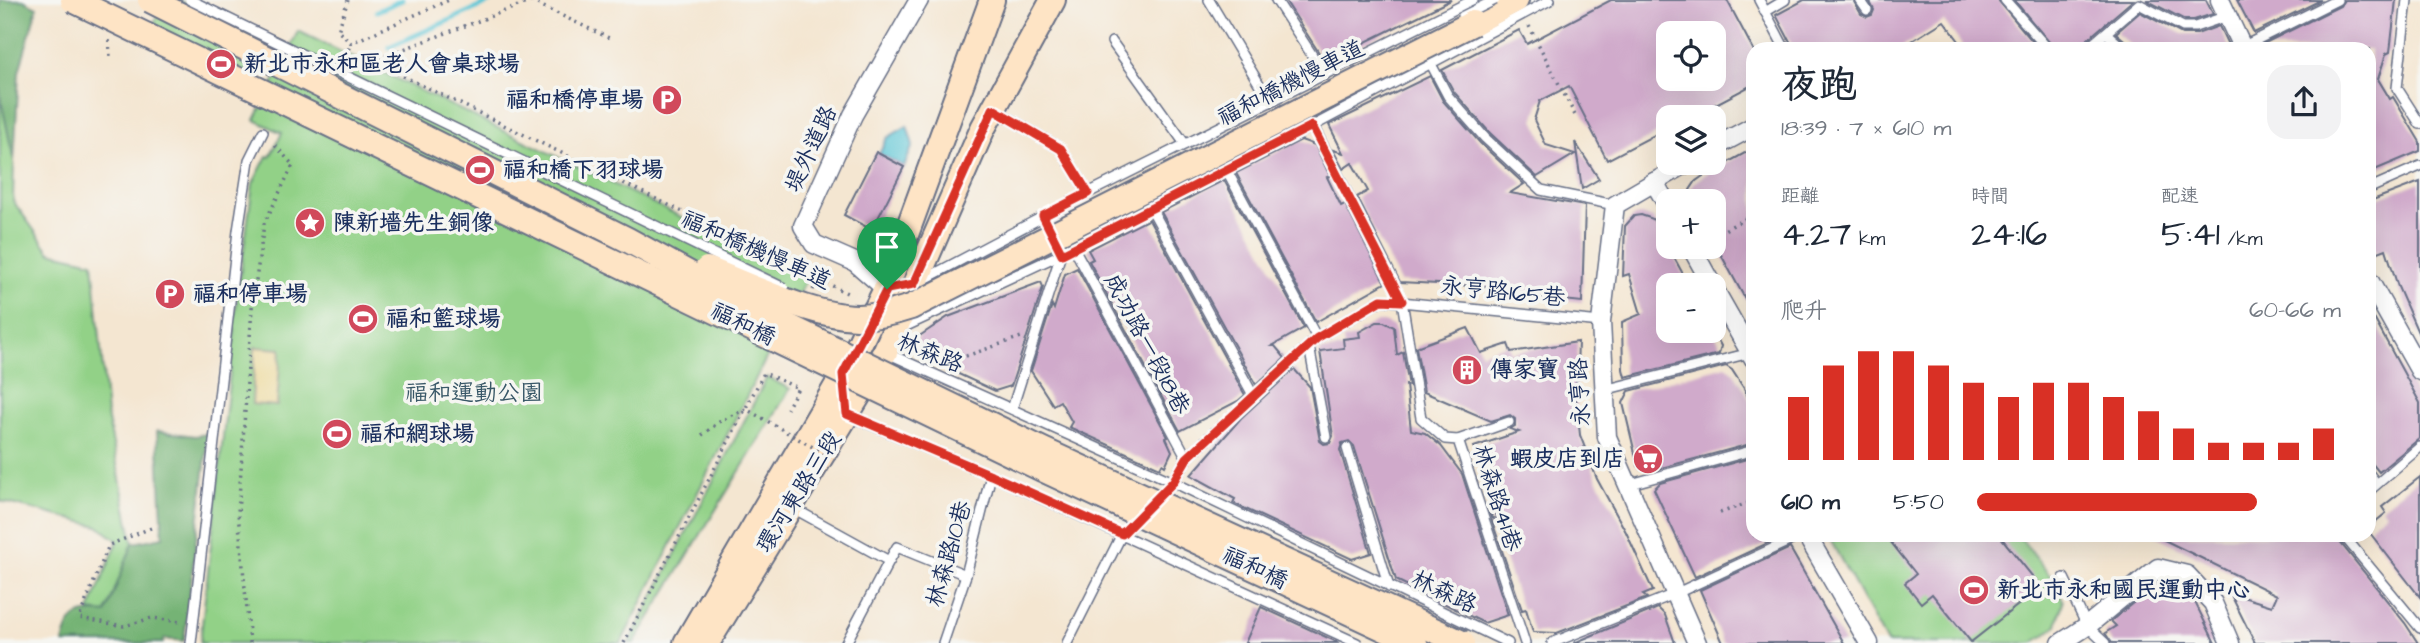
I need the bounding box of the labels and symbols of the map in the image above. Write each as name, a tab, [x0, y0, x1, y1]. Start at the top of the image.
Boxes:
street label: 福和橋機慢車道	[1212, 32, 1370, 134]
sports icon: 新北市永和區老人會桌球場	[204, 47, 238, 81]
place label: 新北市永和區老人會桌球場	[244, 48, 520, 80]
parking icon: 福和橋停車場	[650, 83, 684, 117]
place label: 福和橋停車場	[506, 84, 644, 116]
street label: 堤外道路	[777, 101, 845, 197]
sports icon: 福和橋下羽球場	[463, 153, 497, 187]
place label: 福和橋下羽球場	[503, 154, 664, 186]
street label: 福和橋機慢車道	[676, 203, 836, 297]
place icon: 陳新墻先生銅像	[293, 206, 327, 240]
place label: 陳新墻先生銅像	[333, 207, 494, 239]
pin	[857, 217, 917, 289]
street label: 成功路一段18巷	[1096, 268, 1198, 421]
street label: 永亨路165巷	[1439, 270, 1568, 315]
parking icon: 福和停車場	[153, 277, 187, 311]
place label: 福和停車場	[193, 278, 308, 310]
street label: 福和橋	[705, 294, 781, 354]
sports icon: 福和籃球場	[346, 302, 380, 336]
place label: 福和籃球場	[386, 303, 501, 335]
street label: 林森路	[892, 325, 968, 381]
building icon: 傳家寶	[1450, 353, 1484, 387]
place label: 傳家寶	[1490, 354, 1559, 386]
street label: 永亨路	[1562, 357, 1598, 427]
park label: 福和運動公園	[405, 377, 543, 409]
sports icon: 福和網球場	[320, 417, 354, 451]
place label: 福和網球場	[360, 418, 475, 450]
street label: 環河東路三段	[749, 425, 849, 559]
street label: 林森路41巷	[1465, 440, 1530, 556]
supermarket icon: 蝦皮店到店	[1631, 442, 1665, 476]
place label: 蝦皮店到店	[1510, 443, 1625, 475]
street label: 林森路10巷	[919, 496, 980, 611]
street label: 福和橋	[1217, 539, 1293, 597]
street label: 林森路	[1406, 563, 1482, 621]
sports icon: 新北市永和國民運動中心	[1957, 573, 1991, 607]
place label: 新北市永和國民運動中心	[1997, 574, 2250, 606]

